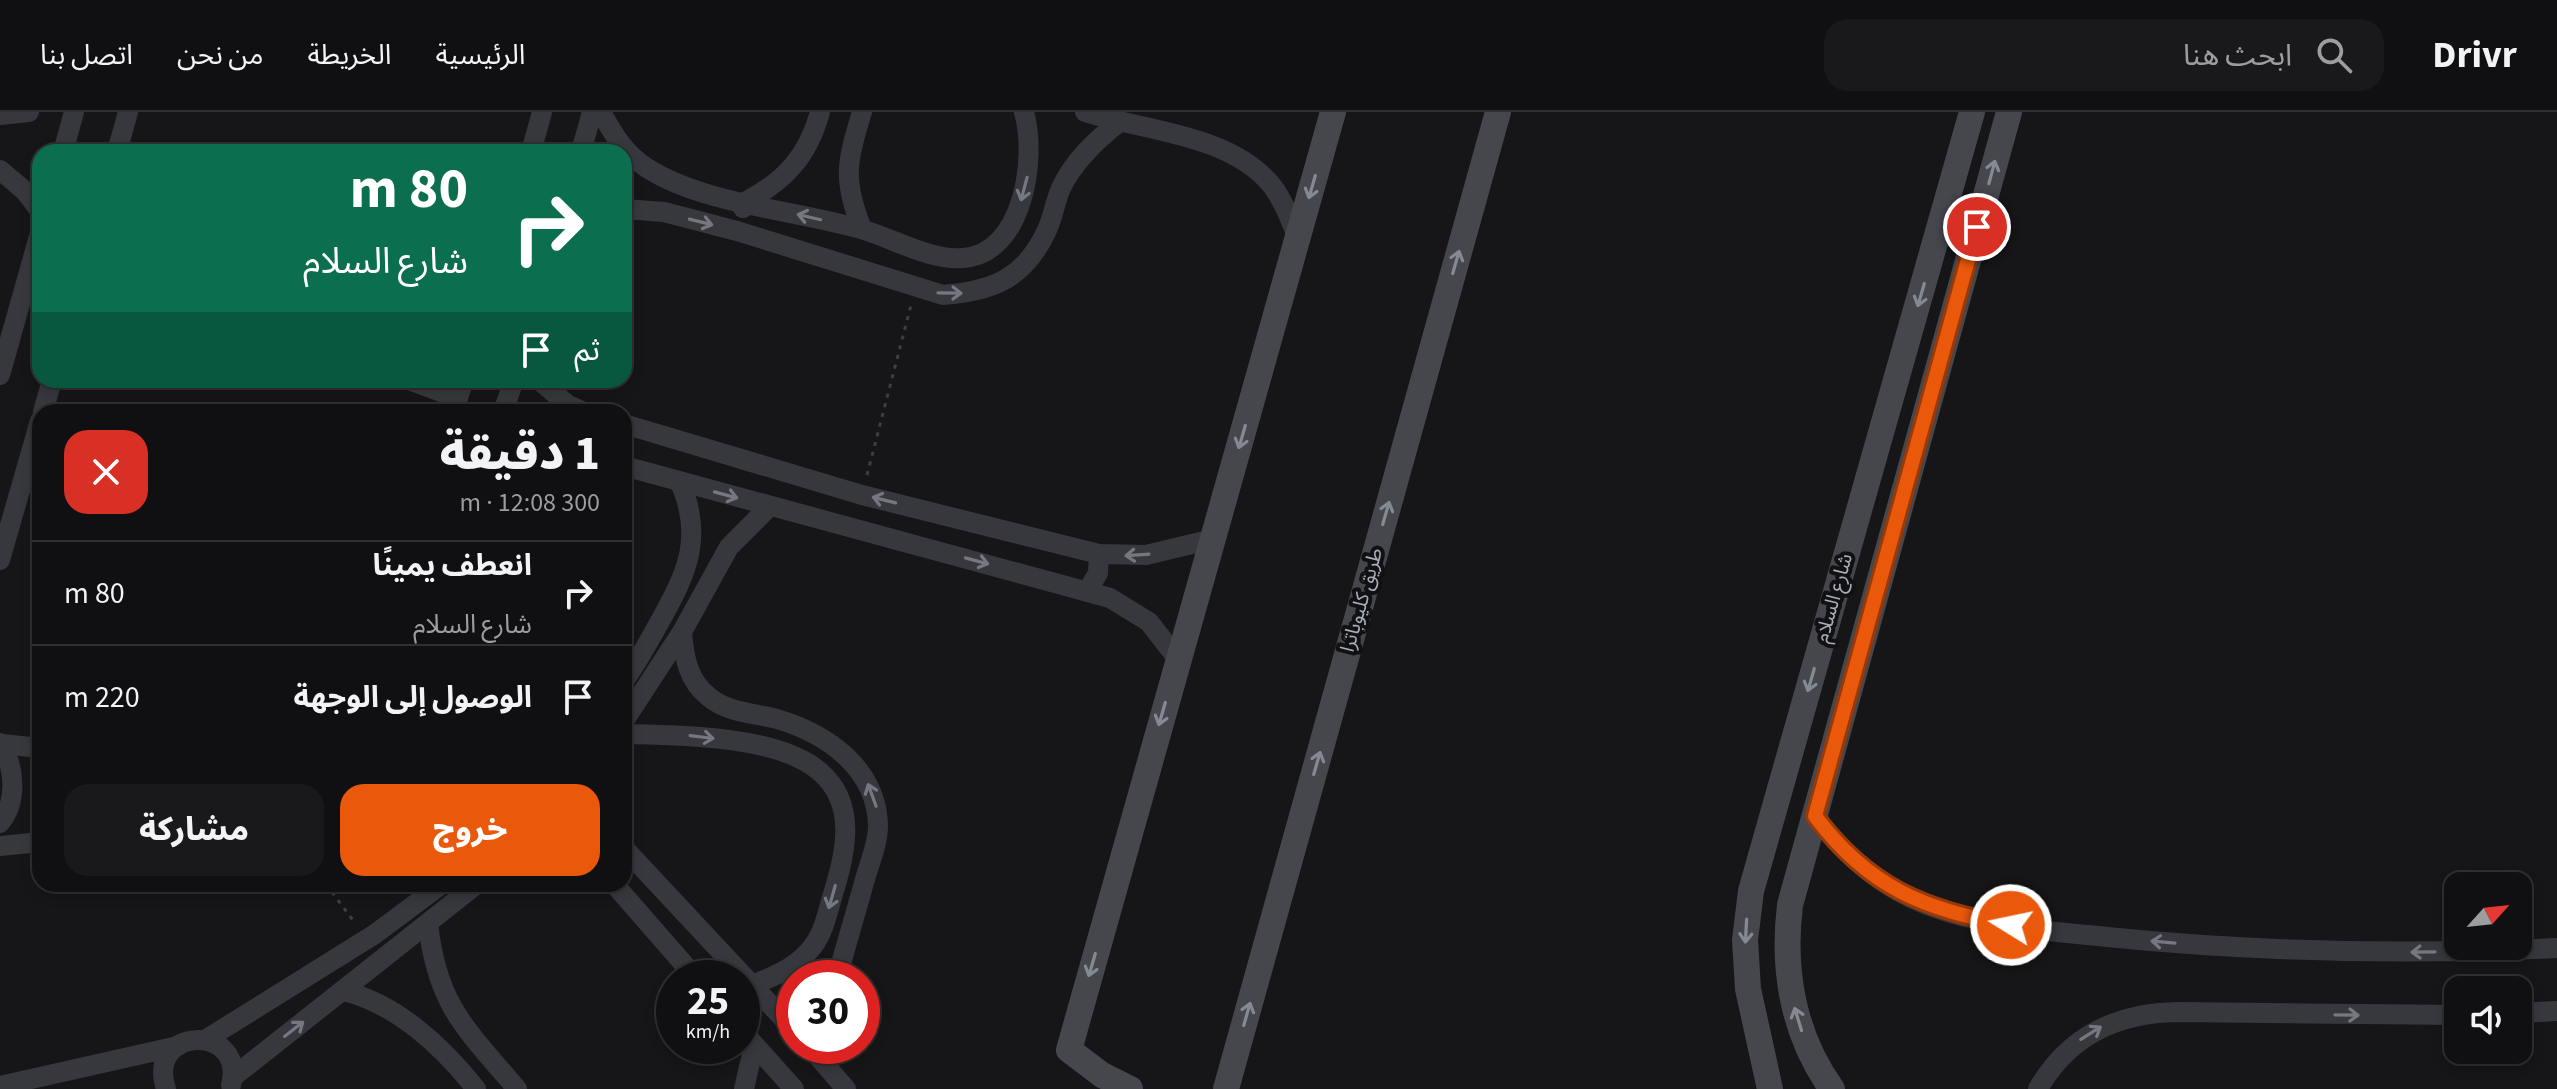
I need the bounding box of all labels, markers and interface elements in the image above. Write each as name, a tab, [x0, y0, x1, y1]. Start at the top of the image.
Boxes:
search box	[1824, 19, 2384, 91]
text: Drivr	[2432, 28, 2517, 82]
icon: search	[2312, 33, 2356, 77]
text: ابحث هنا	[2183, 34, 2292, 77]
text: اتصل بنا	[40, 35, 133, 75]
text: من نحن	[177, 35, 264, 75]
text: الخريطة	[308, 35, 391, 75]
text: الرئيسية	[435, 35, 525, 75]
text: 80 m	[350, 150, 468, 229]
one-way arrow	[1986, 160, 2001, 186]
one-way arrow	[1304, 174, 1318, 199]
one-way arrow	[1016, 175, 1031, 201]
icon: right	[496, 176, 600, 280]
pin	[1943, 193, 2011, 261]
icon: arrive	[1955, 205, 1999, 249]
one-way arrow	[796, 209, 822, 224]
one-way arrow	[687, 215, 713, 230]
text: شارع السلام	[303, 236, 468, 287]
one-way arrow	[1449, 250, 1464, 276]
one-way arrow	[1913, 282, 1927, 307]
one-way arrow	[936, 286, 963, 301]
icon: arrive	[514, 328, 558, 372]
text: ثم	[574, 329, 600, 372]
text: 1 دقيقة	[439, 420, 600, 488]
one-way arrow	[1234, 424, 1249, 450]
button: close	[64, 430, 148, 514]
text: 300 m · 12:08	[459, 484, 600, 521]
one-way arrow	[712, 488, 738, 503]
one-way arrow	[872, 492, 898, 507]
one-way arrow	[1380, 500, 1395, 526]
text: انعطف يمينًا	[373, 544, 532, 587]
street label: طريق كليوباترا	[1334, 544, 1390, 656]
one-way arrow	[1124, 548, 1151, 563]
street label: شارع السلام	[1808, 550, 1860, 646]
one-way arrow	[964, 555, 990, 570]
icon: right	[556, 571, 600, 615]
text: 80 m	[64, 572, 125, 615]
text: شارع السلام	[413, 606, 532, 643]
one-way arrow	[1803, 666, 1818, 692]
icon: arrive	[556, 675, 600, 719]
text: 220 m	[64, 676, 140, 719]
text: الوصول إلى الوجهة	[293, 676, 532, 719]
one-way arrow	[1154, 701, 1169, 727]
one-way arrow	[689, 730, 714, 745]
one-way arrow	[1310, 751, 1325, 777]
one-way arrow	[864, 783, 878, 808]
button: مشاركة	[64, 784, 324, 876]
button: خروج	[340, 784, 600, 876]
north arrow	[2444, 872, 2532, 960]
map controls	[2444, 872, 2532, 1064]
position arrow	[1969, 883, 2053, 967]
one-way arrow	[824, 884, 839, 910]
one-way arrow	[1738, 917, 1753, 944]
one-way arrow	[2150, 935, 2177, 950]
one-way arrow	[2410, 945, 2437, 960]
one-way arrow	[1084, 951, 1099, 977]
speed limit sign: 30	[776, 960, 880, 1064]
text: 25	[687, 973, 729, 1030]
button: sound	[2444, 976, 2532, 1064]
one-way arrow	[1240, 1001, 1255, 1027]
one-way arrow	[1790, 1007, 1805, 1033]
one-way arrow	[2333, 1007, 2360, 1023]
text: km/h	[686, 1018, 730, 1046]
one-way arrow	[283, 1020, 304, 1038]
one-way arrow	[2079, 1025, 2102, 1041]

